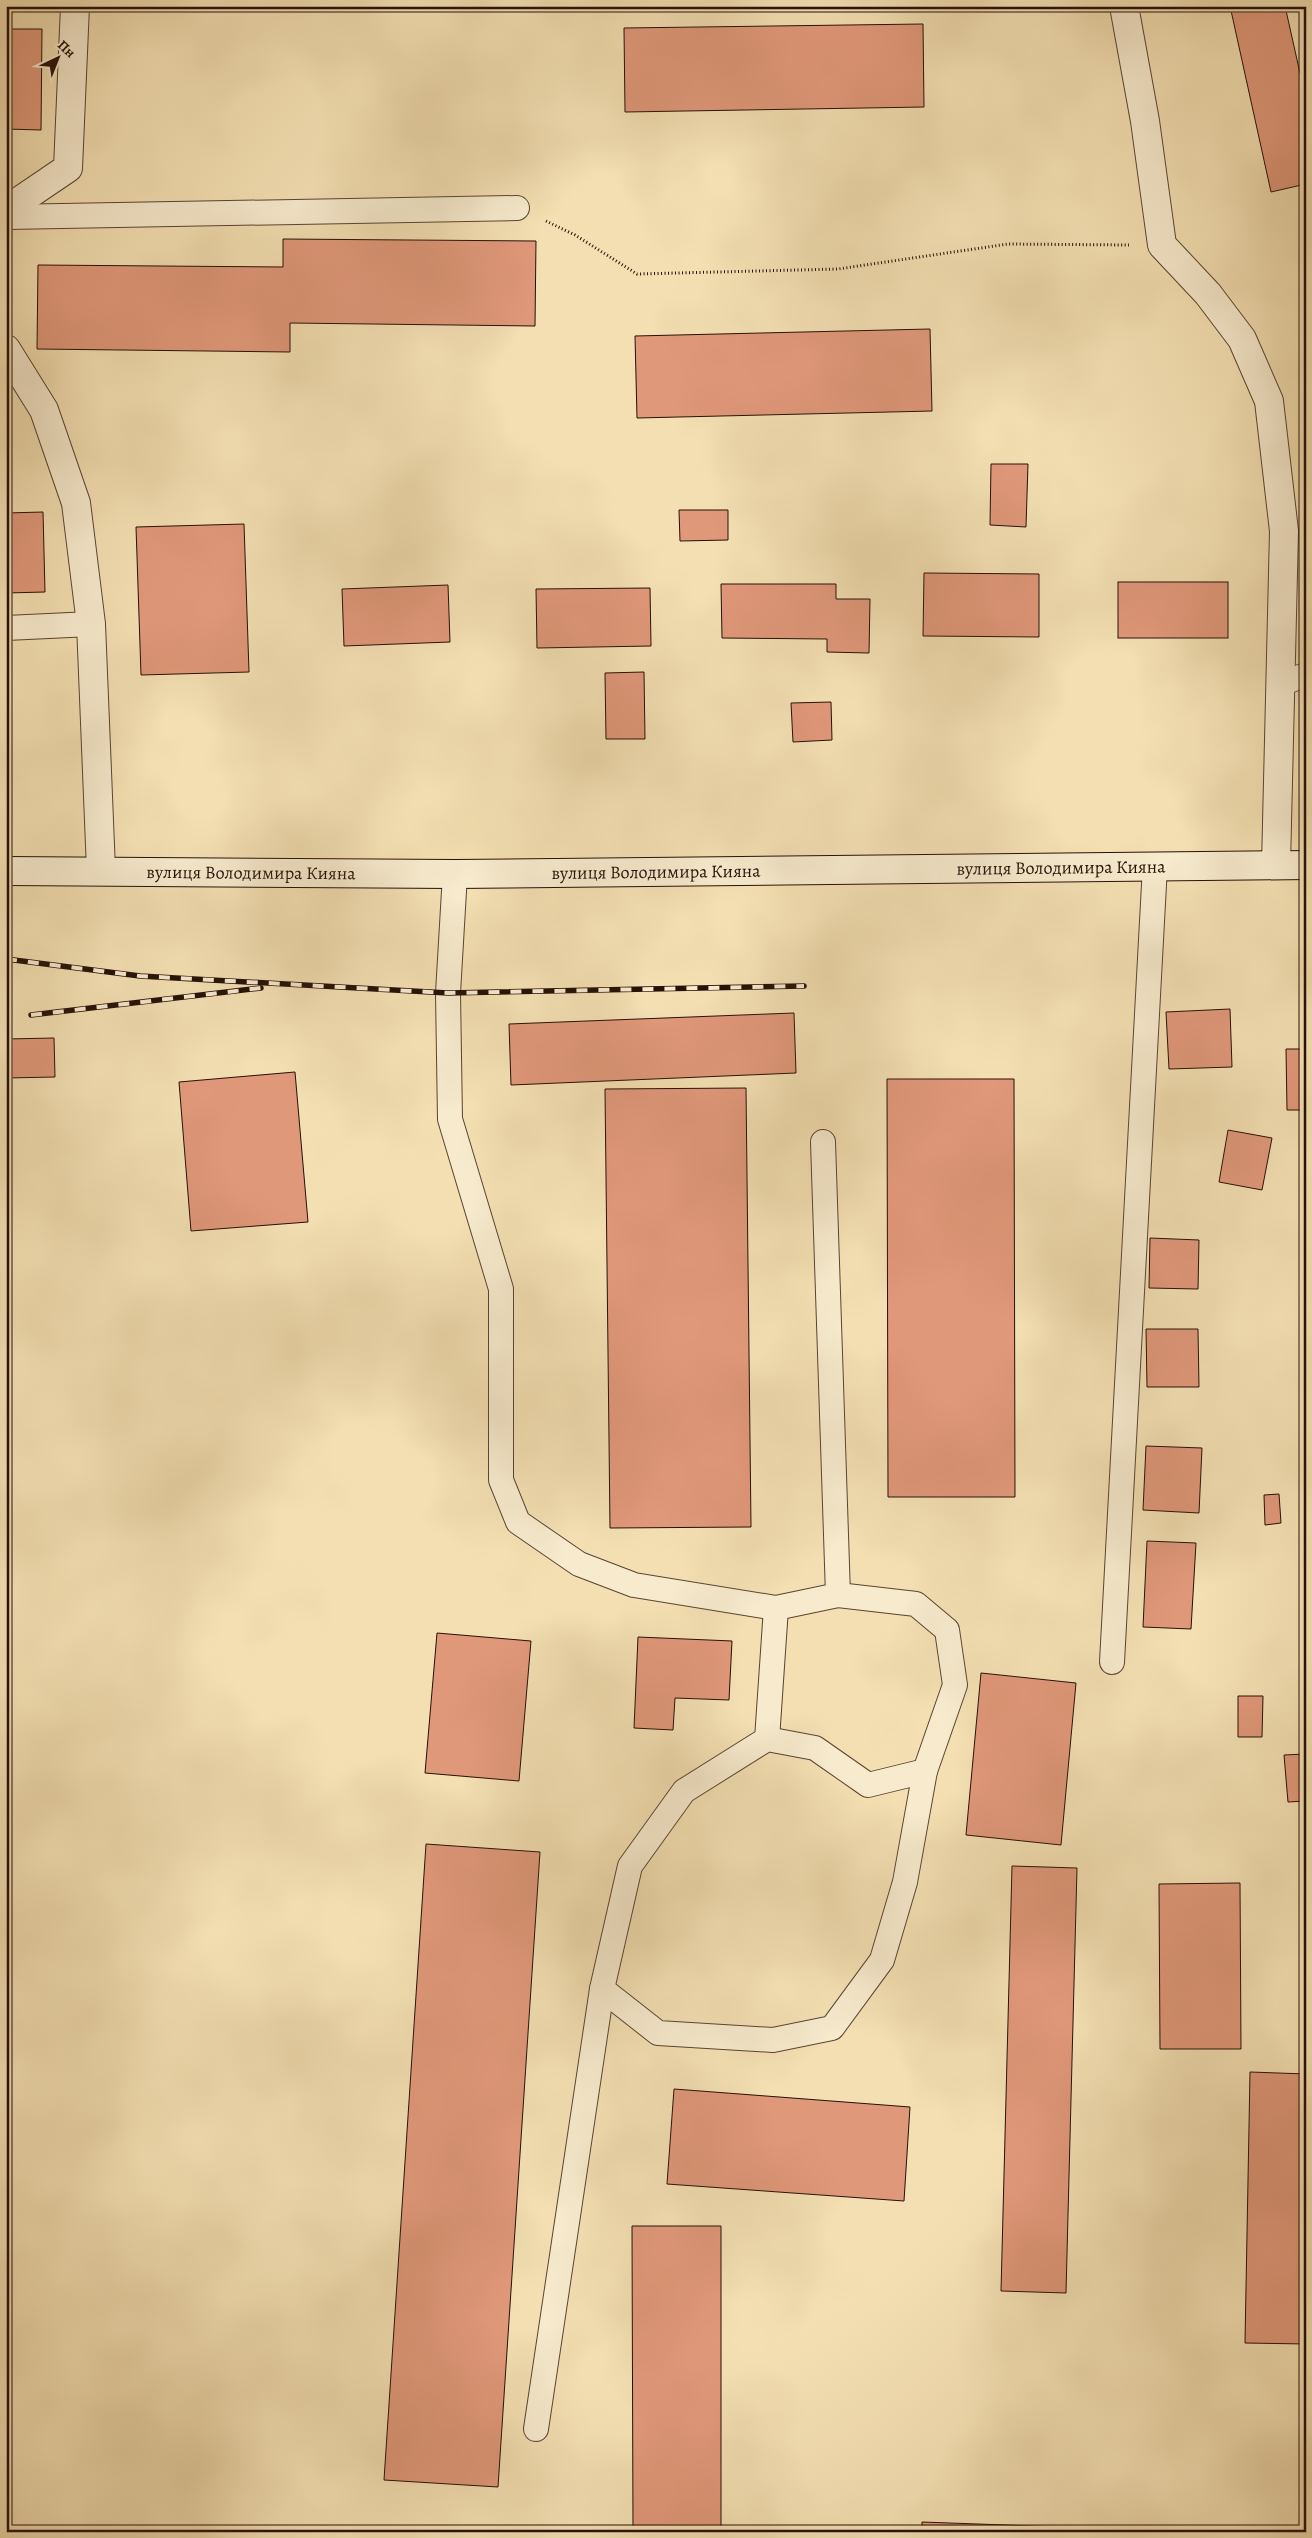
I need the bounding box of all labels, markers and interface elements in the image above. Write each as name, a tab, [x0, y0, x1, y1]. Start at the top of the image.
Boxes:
north arrow	[32, 32, 82, 82]
text: Пн	[53, 36, 80, 62]
street label: вулиця Володимира Кияна	[956, 854, 1166, 881]
street label: вулиця Володимира Кияна	[551, 859, 761, 885]
street label: вулиця Володимира Кияна	[146, 860, 356, 885]

